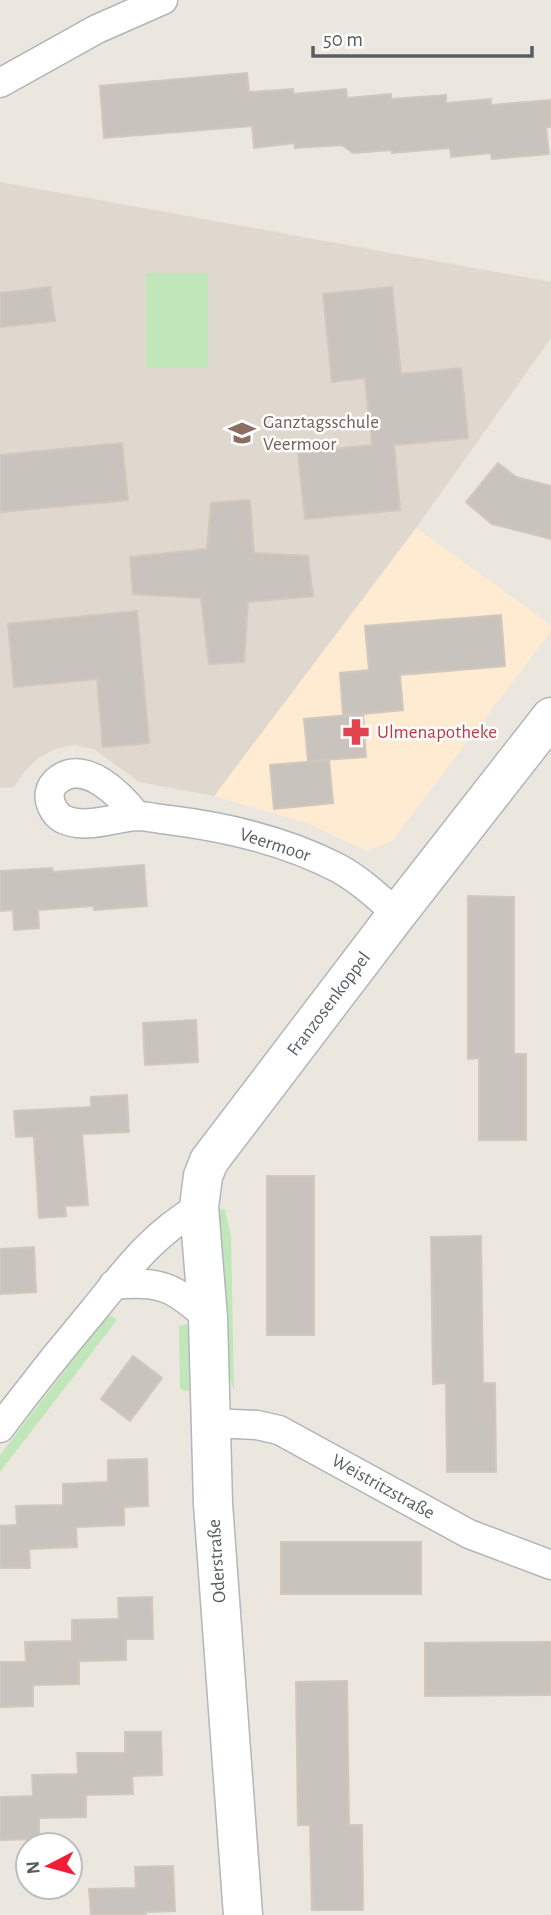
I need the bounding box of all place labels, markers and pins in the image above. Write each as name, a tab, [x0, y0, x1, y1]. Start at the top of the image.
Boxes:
place label: Ganztagsschule Veermoor	[263, 413, 379, 454]
school or university icon: Ganztagsschule Veermoor	[227, 418, 257, 448]
pharmacy icon: Ulmenapotheke	[341, 717, 371, 747]
place label: Ulmenapotheke	[377, 723, 497, 742]

